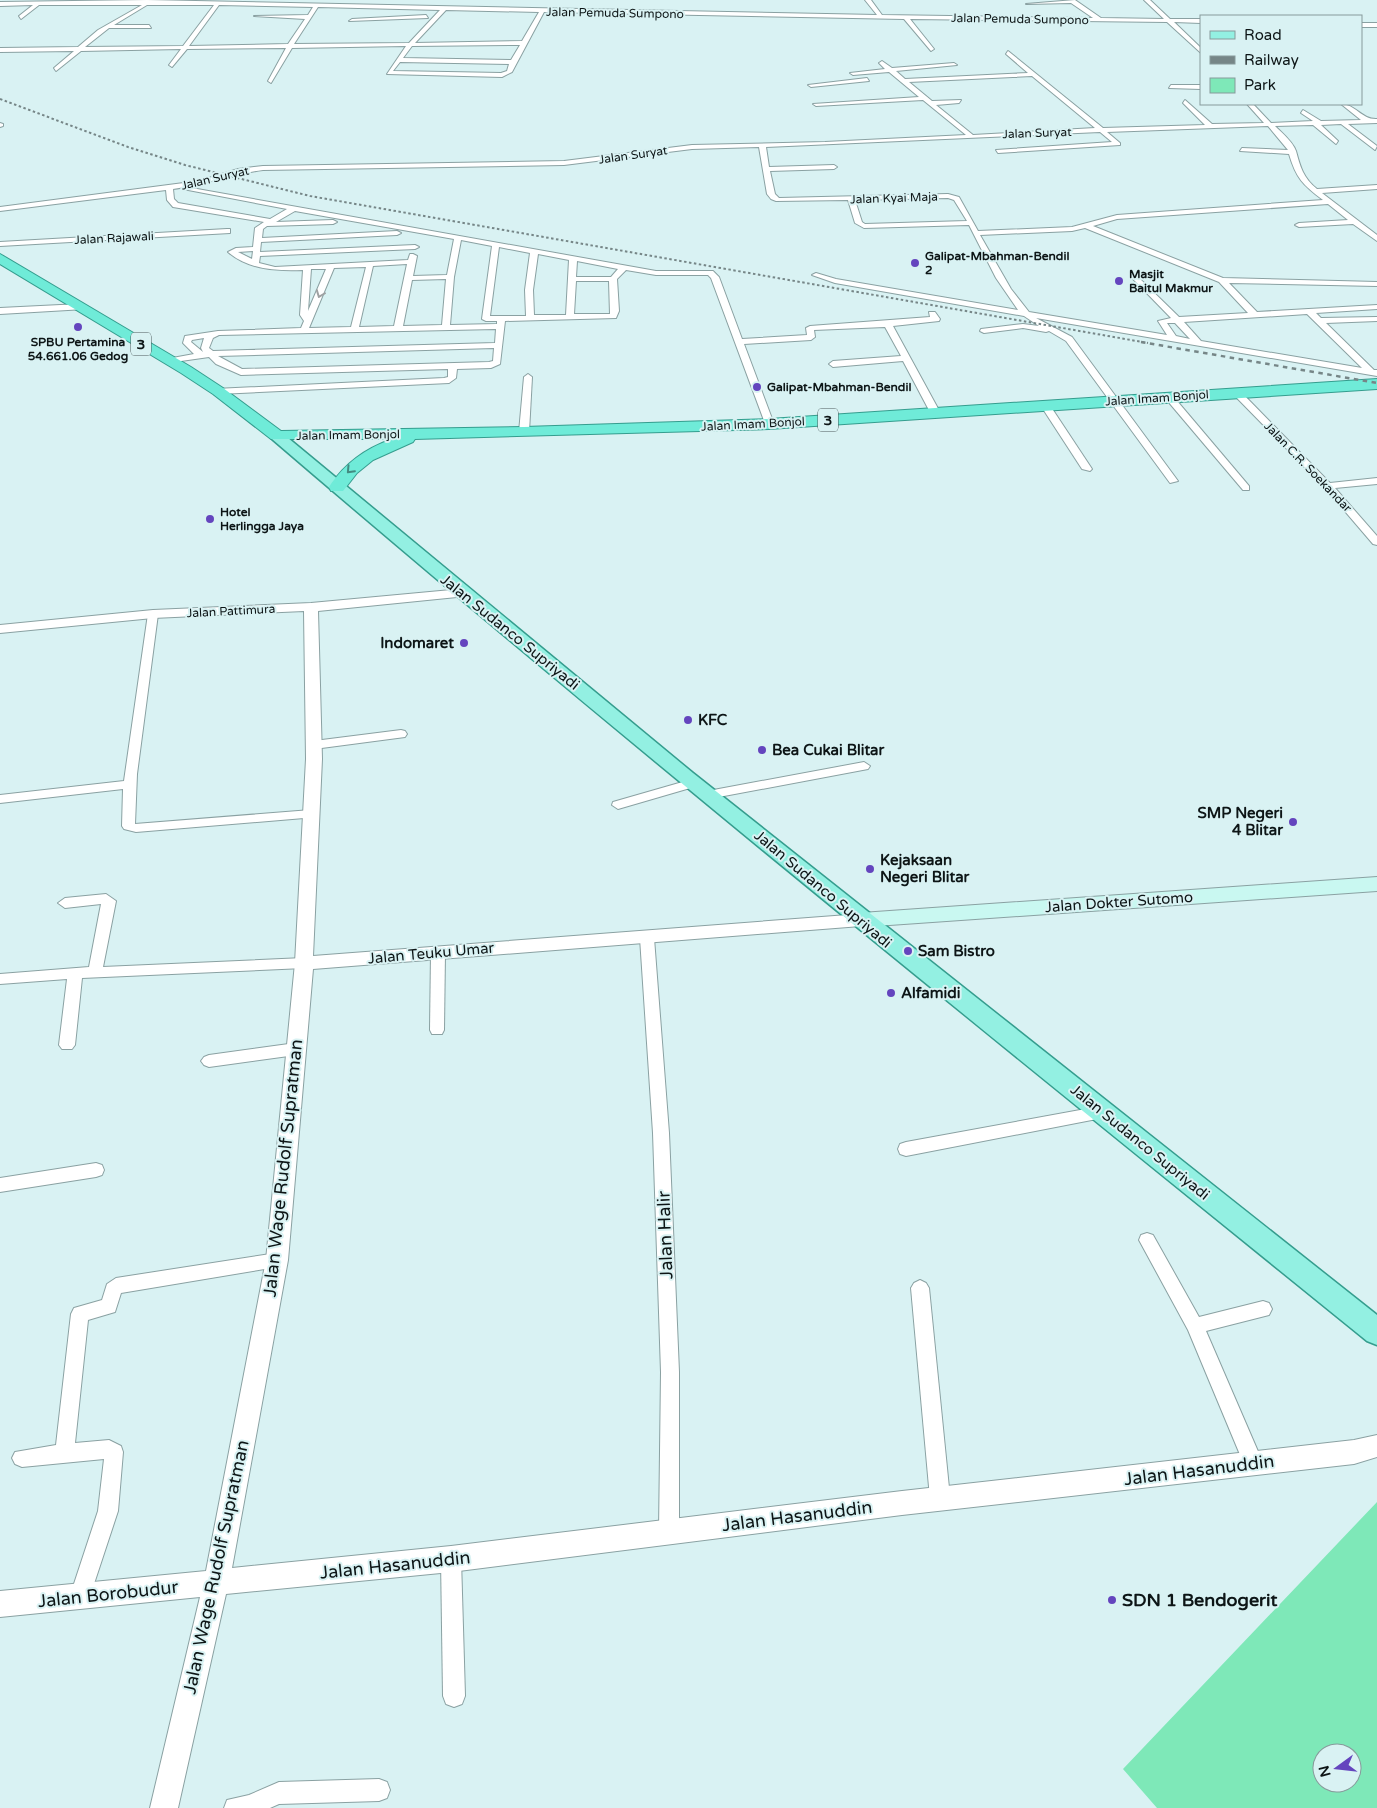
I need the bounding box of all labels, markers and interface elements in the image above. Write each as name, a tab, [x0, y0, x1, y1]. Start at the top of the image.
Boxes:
street label: Jalan Pemuda Sumpono	[546, 5, 684, 21]
street label: Jalan Pemuda Sumpono	[951, 11, 1089, 27]
legend	[1200, 15, 1362, 105]
text: Road	[1244, 26, 1282, 44]
text: Railway	[1244, 51, 1299, 69]
text: Park	[1244, 76, 1276, 94]
street label: Jalan Suryat	[1002, 125, 1072, 141]
street label: Jalan Suryat	[598, 143, 669, 167]
street label: Jalan Suryat	[180, 163, 251, 193]
street label: Jalan Kyai Maja	[850, 189, 938, 207]
street label: Jalan Rajawali	[74, 229, 154, 247]
place label: Galipat-Mbahman-Bendil 2	[925, 249, 1069, 277]
marker: Galipat-Mbahman-Bendil 2	[909, 257, 921, 269]
place label: Masjit Baitul Makmur	[1129, 267, 1213, 295]
marker: Masjit Baitul Makmur	[1113, 275, 1125, 287]
one-way arrow	[316, 289, 326, 297]
marker: SPBU Pertamina 54.661.06 Gedog	[72, 321, 84, 333]
road number: 3	[131, 332, 151, 356]
place label: SPBU Pertamina 54.661.06 Gedog	[28, 335, 128, 364]
place label: Galipat-Mbahman-Bendil	[767, 380, 911, 395]
marker: Galipat-Mbahman-Bendil	[751, 381, 763, 393]
street label: Jalan Imam Bonjol	[1105, 387, 1209, 409]
road number: 3	[818, 408, 838, 432]
street label: Jalan Imam Bonjol	[701, 414, 805, 434]
street label: Jalan C.R. Soekandar	[1261, 419, 1355, 515]
street label: Jalan Imam Bonjol	[296, 427, 400, 443]
one-way arrow	[347, 464, 356, 473]
place label: Hotel Herlingga Jaya	[220, 505, 304, 534]
marker: Hotel Herlingga Jaya	[204, 513, 216, 525]
street label: Jalan Sudanco Supriyadi	[437, 570, 583, 694]
street label: Jalan Pattimura	[186, 602, 276, 620]
place label: Indomaret	[380, 634, 454, 652]
marker: Indomaret	[458, 637, 470, 649]
place label: KFC	[698, 711, 728, 729]
marker: KFC	[682, 714, 694, 726]
place label: Bea Cukai Blitar	[772, 741, 885, 759]
marker: Bea Cukai Blitar	[756, 744, 768, 756]
place label: SMP Negeri 4 Blitar	[1198, 804, 1283, 839]
marker: SMP Negeri 4 Blitar	[1287, 816, 1299, 828]
street label: Jalan Sudanco Supriyadi	[751, 826, 895, 952]
place label: Kejaksaan Negeri Blitar	[880, 851, 970, 887]
marker: Kejaksaan Negeri Blitar	[864, 863, 876, 875]
street label: Jalan Dokter Sutomo	[1044, 888, 1194, 916]
street label: Jalan Teuku Umar	[367, 938, 495, 967]
place label: Sam Bistro	[918, 942, 995, 960]
marker: Sam Bistro	[902, 945, 914, 957]
place label: Alfamidi	[901, 984, 960, 1002]
marker: Alfamidi	[885, 987, 897, 999]
street label: Jalan Wage Rudolf Supratman	[259, 1038, 307, 1298]
street label: Jalan Sudanco Supriyadi	[1067, 1080, 1213, 1204]
street label: Jalan Halir	[652, 1190, 678, 1280]
street label: Jalan Wage Rudolf Supratman	[178, 1438, 254, 1696]
street label: Jalan Hasanuddin	[1123, 1450, 1275, 1490]
street label: Jalan Hasanuddin	[721, 1496, 873, 1536]
street label: Jalan Hasanuddin	[319, 1546, 471, 1584]
street label: Jalan Borobudur	[37, 1576, 179, 1612]
place label: SDN 1 Bendogerit	[1122, 1589, 1277, 1611]
marker: SDN 1 Bendogerit	[1106, 1594, 1118, 1606]
north arrow	[1312, 1743, 1362, 1793]
text: N	[1315, 1764, 1335, 1779]

